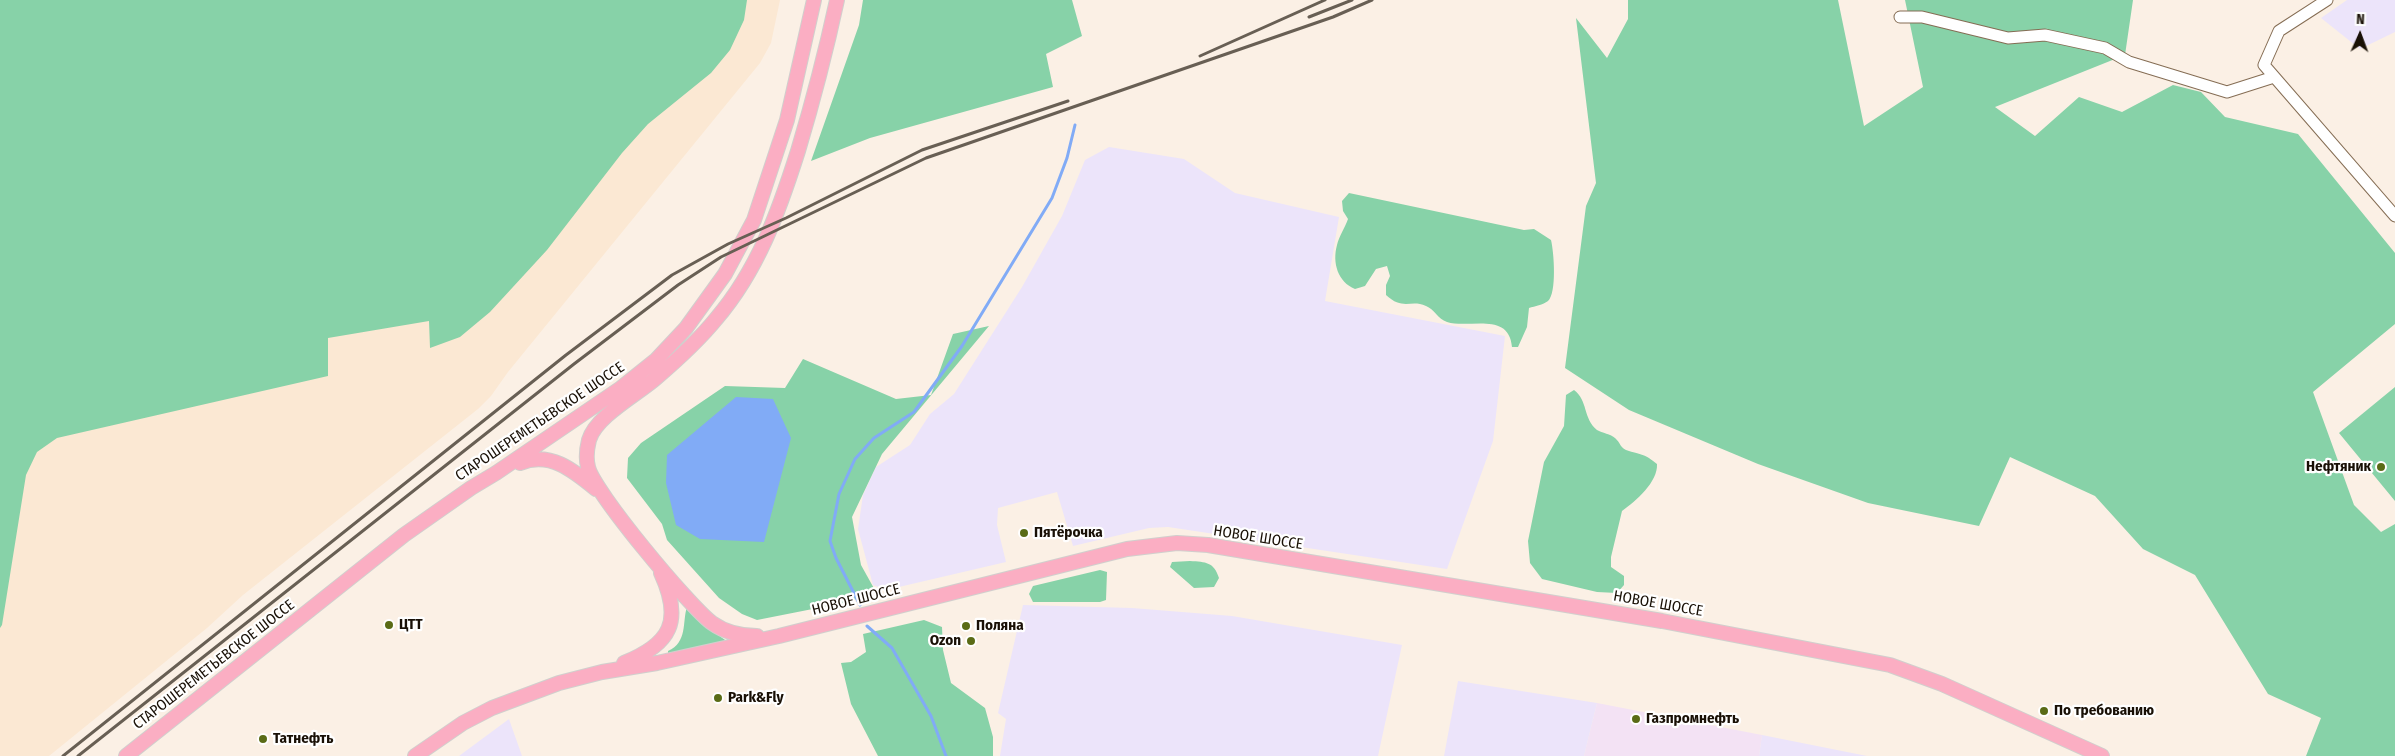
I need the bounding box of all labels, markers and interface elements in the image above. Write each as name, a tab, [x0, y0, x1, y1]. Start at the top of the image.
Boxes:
north arrow	[2335, 10, 2385, 60]
text: N	[2356, 11, 2365, 28]
street label: СТАРОШЕРЕМЕТЬЕВСКОЕ ШОССЕ	[452, 359, 628, 485]
place label: Нефтяник	[2306, 458, 2371, 476]
marker: Нефтяник	[2375, 461, 2387, 473]
street label: НОВОЕ ШОССЕ	[1212, 522, 1304, 554]
place label: Пятёрочка	[1034, 524, 1103, 542]
marker: Пятёрочка	[1018, 527, 1030, 539]
street label: НОВОЕ ШОССЕ	[810, 580, 902, 620]
street label: НОВОЕ ШОССЕ	[1612, 587, 1704, 621]
street label: СТАРОШЕРЕМЕТЬЕВСКОЕ ШОССЕ	[130, 596, 298, 734]
place label: ЦТТ	[399, 616, 423, 634]
place label: Поляна	[976, 617, 1024, 635]
marker: ЦТТ	[383, 619, 395, 631]
marker: Поляна	[960, 620, 972, 632]
place label: Ozon	[930, 632, 961, 650]
marker: Ozon	[965, 635, 977, 647]
place label: Park&Fly	[728, 689, 784, 707]
marker: Park&Fly	[712, 692, 724, 704]
place label: По требованию	[2054, 702, 2154, 720]
marker: По требованию	[2038, 705, 2050, 717]
place label: Газпромнефть	[1646, 710, 1739, 728]
marker: Газпромнефть	[1630, 713, 1642, 725]
place label: Татнефть	[273, 730, 333, 748]
marker: Татнефть	[257, 733, 269, 745]

